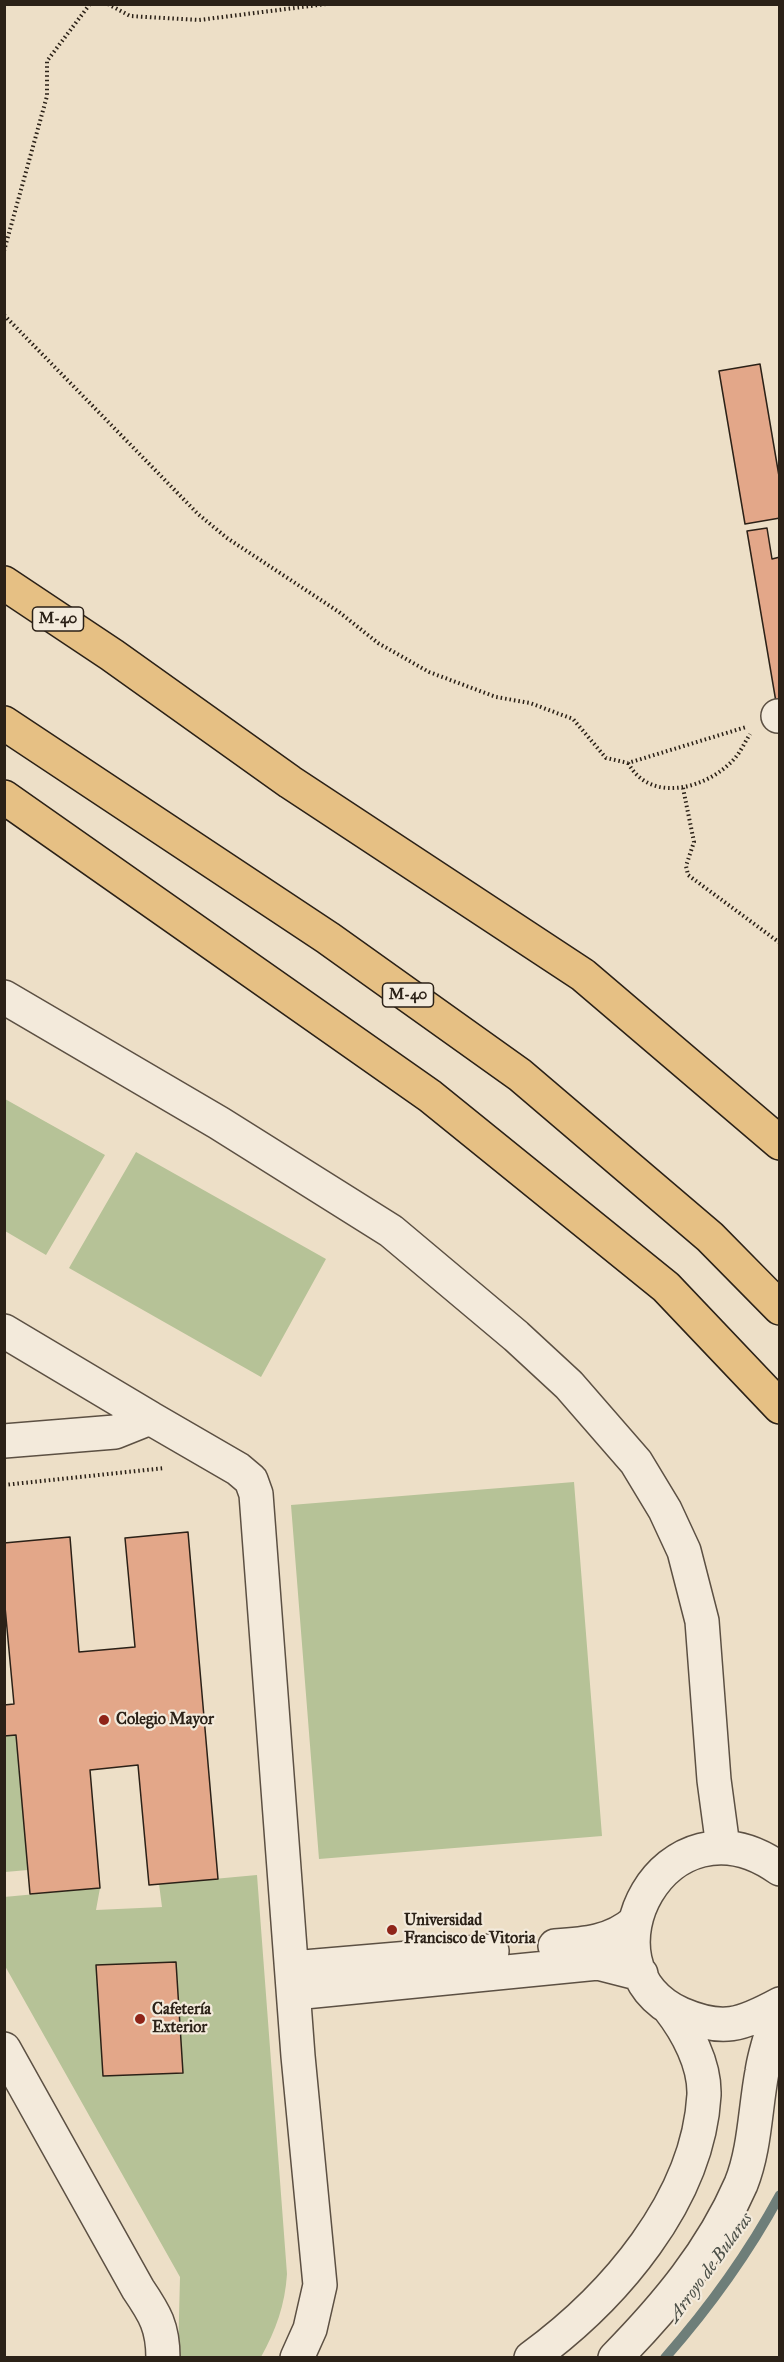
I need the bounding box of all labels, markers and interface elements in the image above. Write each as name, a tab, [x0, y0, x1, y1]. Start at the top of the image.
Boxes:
road number: M-40	[32, 607, 84, 631]
road number: M-40	[382, 983, 434, 1007]
place label: Colegio Mayor	[116, 1710, 214, 1730]
marker: Colegio Mayor	[97, 1713, 111, 1727]
place label: Universidad Francisco de Vitoria	[404, 1911, 535, 1949]
marker: Universidad Francisco de Vitoria	[385, 1923, 399, 1937]
place label: Cafetería Exterior	[152, 2000, 211, 2038]
marker: Cafetería Exterior	[133, 2012, 147, 2026]
water label: Arroyo de Bularas	[664, 2209, 758, 2327]

